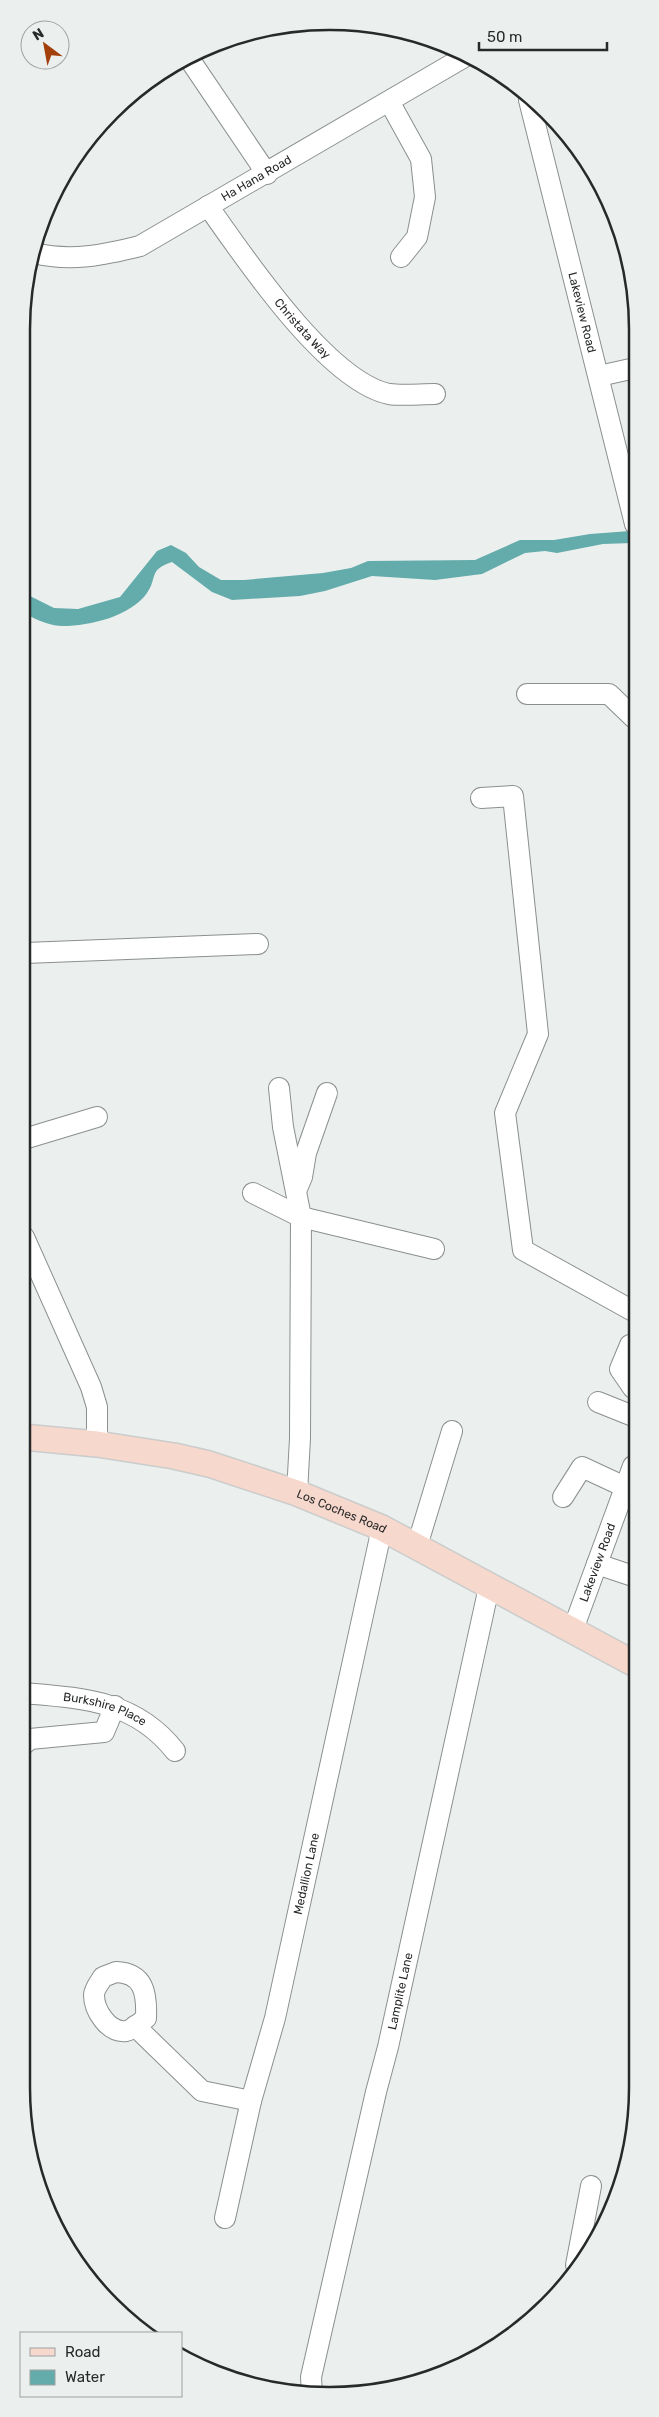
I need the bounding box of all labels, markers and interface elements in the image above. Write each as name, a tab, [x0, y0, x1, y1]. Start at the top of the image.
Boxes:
north arrow	[20, 20, 70, 70]
scale bar	[479, 20, 606, 52]
text: N	[30, 25, 47, 44]
text: 50 m	[487, 28, 522, 46]
street label: Ha Hana Road	[219, 152, 294, 204]
street label: Lakeview Road	[565, 271, 599, 354]
street label: Christata Way	[272, 296, 334, 362]
street label: Los Coches Road	[295, 1487, 389, 1536]
street label: Lakeview Road	[577, 1521, 618, 1604]
street label: Burkshire Place	[62, 1690, 149, 1729]
street label: Medallion Lane	[291, 1831, 322, 1916]
street label: Lamplite Lane	[385, 1951, 416, 2031]
legend	[20, 2332, 182, 2397]
text: Road	[65, 2343, 101, 2361]
text: Water	[65, 2368, 105, 2386]

